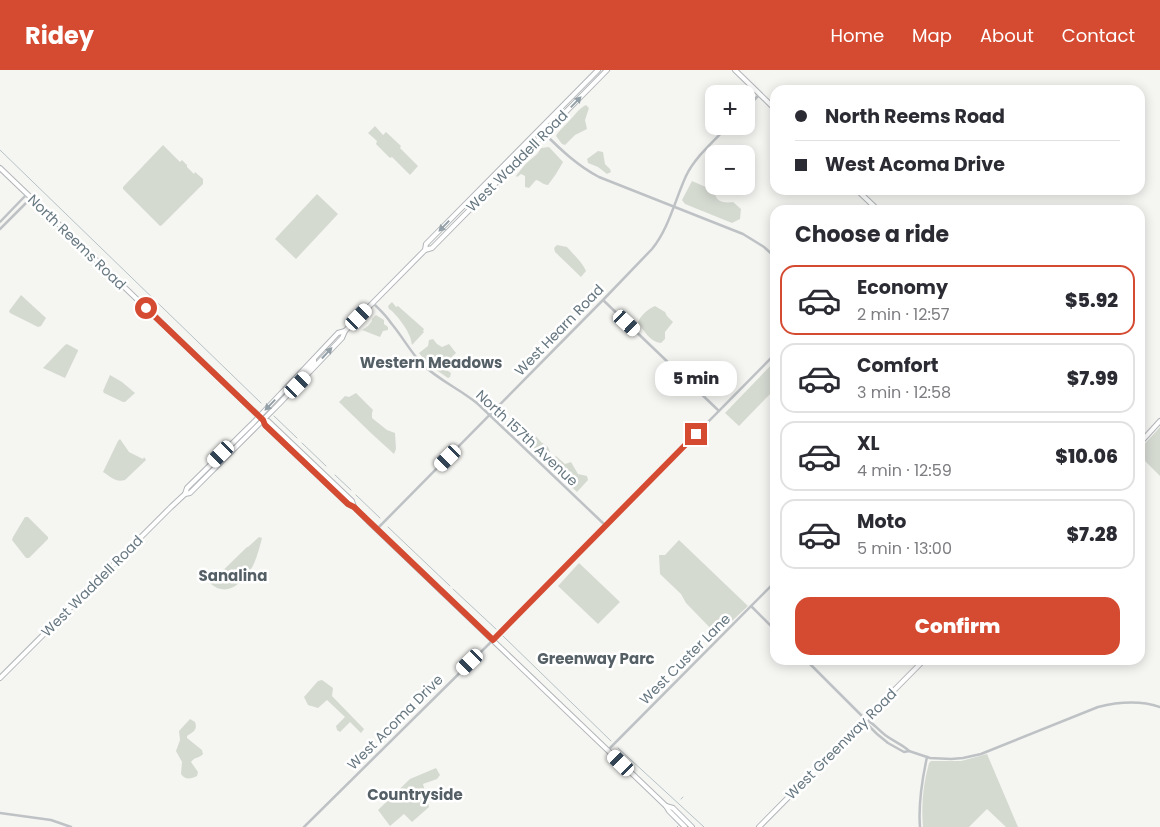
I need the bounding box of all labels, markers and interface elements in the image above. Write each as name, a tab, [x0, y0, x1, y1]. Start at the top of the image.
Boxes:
text: Ridey	[25, 19, 94, 52]
text: Home	[830, 23, 884, 48]
text: Map	[912, 23, 952, 48]
text: About	[980, 23, 1034, 48]
text: Contact	[1062, 23, 1135, 48]
map controls	[705, 85, 755, 195]
button: +	[705, 85, 755, 135]
one-way arrow	[570, 96, 582, 108]
text: North Reems Road	[825, 103, 1005, 130]
street label: West Waddell Road	[462, 106, 572, 216]
button: −	[705, 145, 755, 195]
text: West Acoma Drive	[825, 151, 1005, 178]
street label: North Reems Road	[23, 190, 131, 294]
one-way arrow	[438, 219, 450, 231]
text: Choose a ride	[795, 219, 949, 250]
text: Economy	[857, 274, 948, 301]
icon: car	[797, 278, 842, 323]
street label: West Hearn Road	[510, 280, 608, 380]
text: $5.92	[1065, 287, 1118, 314]
route start	[135, 297, 157, 319]
car	[343, 301, 374, 333]
text: 2 min · 12:57	[857, 303, 950, 326]
car	[610, 307, 643, 339]
one-way arrow	[321, 348, 333, 360]
district label: Western Meadows	[360, 352, 502, 373]
text: Comfort	[857, 352, 939, 379]
icon: car	[797, 356, 842, 401]
callout: 5 min	[655, 362, 737, 396]
text: $7.99	[1067, 365, 1118, 392]
text: 5 min	[673, 367, 719, 390]
car	[282, 369, 313, 401]
text: 3 min · 12:58	[857, 381, 951, 404]
street label: North 157th Avenue	[472, 385, 583, 491]
one-way arrow	[264, 398, 276, 410]
route end	[685, 423, 707, 445]
text: XL	[857, 430, 880, 457]
icon: car	[797, 434, 842, 479]
car	[205, 438, 236, 470]
car	[432, 442, 463, 474]
text: $10.06	[1055, 443, 1118, 470]
text: 4 min · 12:59	[857, 459, 952, 482]
text: Moto	[857, 508, 906, 535]
icon: car	[797, 512, 842, 557]
text: $7.28	[1067, 521, 1118, 548]
street label: West Waddell Road	[37, 531, 147, 641]
text: 5 min · 13:00	[857, 537, 952, 560]
district label: Sanalina	[199, 565, 267, 586]
button: Confirm	[795, 597, 1120, 655]
street label: West Custer Lane	[635, 609, 735, 709]
car	[453, 646, 486, 678]
district label: Greenway Parc	[537, 648, 655, 669]
street label: West Acoma Drive	[343, 669, 448, 774]
street label: West Greenway Road	[781, 684, 901, 804]
car	[604, 747, 637, 779]
district label: Countryside	[367, 784, 463, 805]

